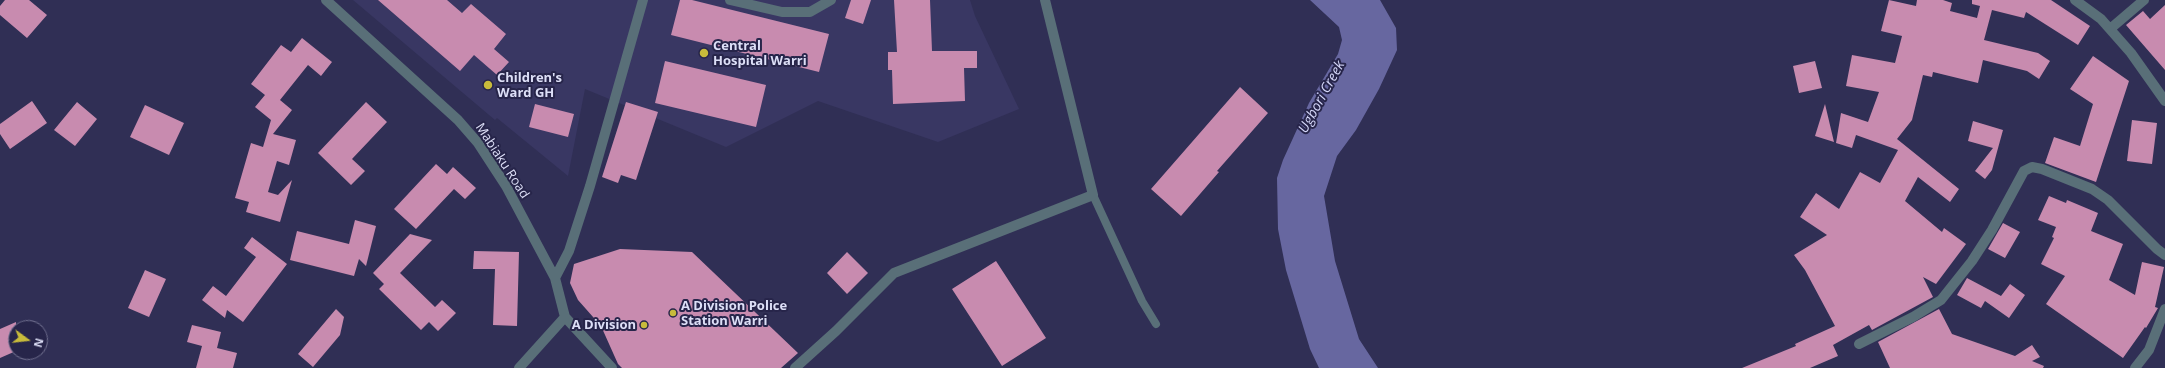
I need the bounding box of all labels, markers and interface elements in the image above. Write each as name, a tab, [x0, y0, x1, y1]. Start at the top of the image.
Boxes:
place label: Central Hospital Warri	[713, 38, 807, 69]
marker: Central Hospital Warri	[698, 47, 710, 59]
water label: Ugbori Creek	[1295, 58, 1349, 136]
place label: Children's Ward GH	[497, 70, 562, 101]
marker: Children's Ward GH	[482, 79, 494, 91]
street label: Mabiaku Road	[472, 120, 532, 202]
place label: A Division Police Station Warri	[681, 298, 787, 329]
marker: A Division Police Station Warri	[668, 308, 678, 318]
place label: A Division	[572, 317, 636, 333]
north arrow	[8, 320, 48, 360]
marker: A Division	[639, 320, 649, 330]
text: N	[31, 337, 48, 349]

